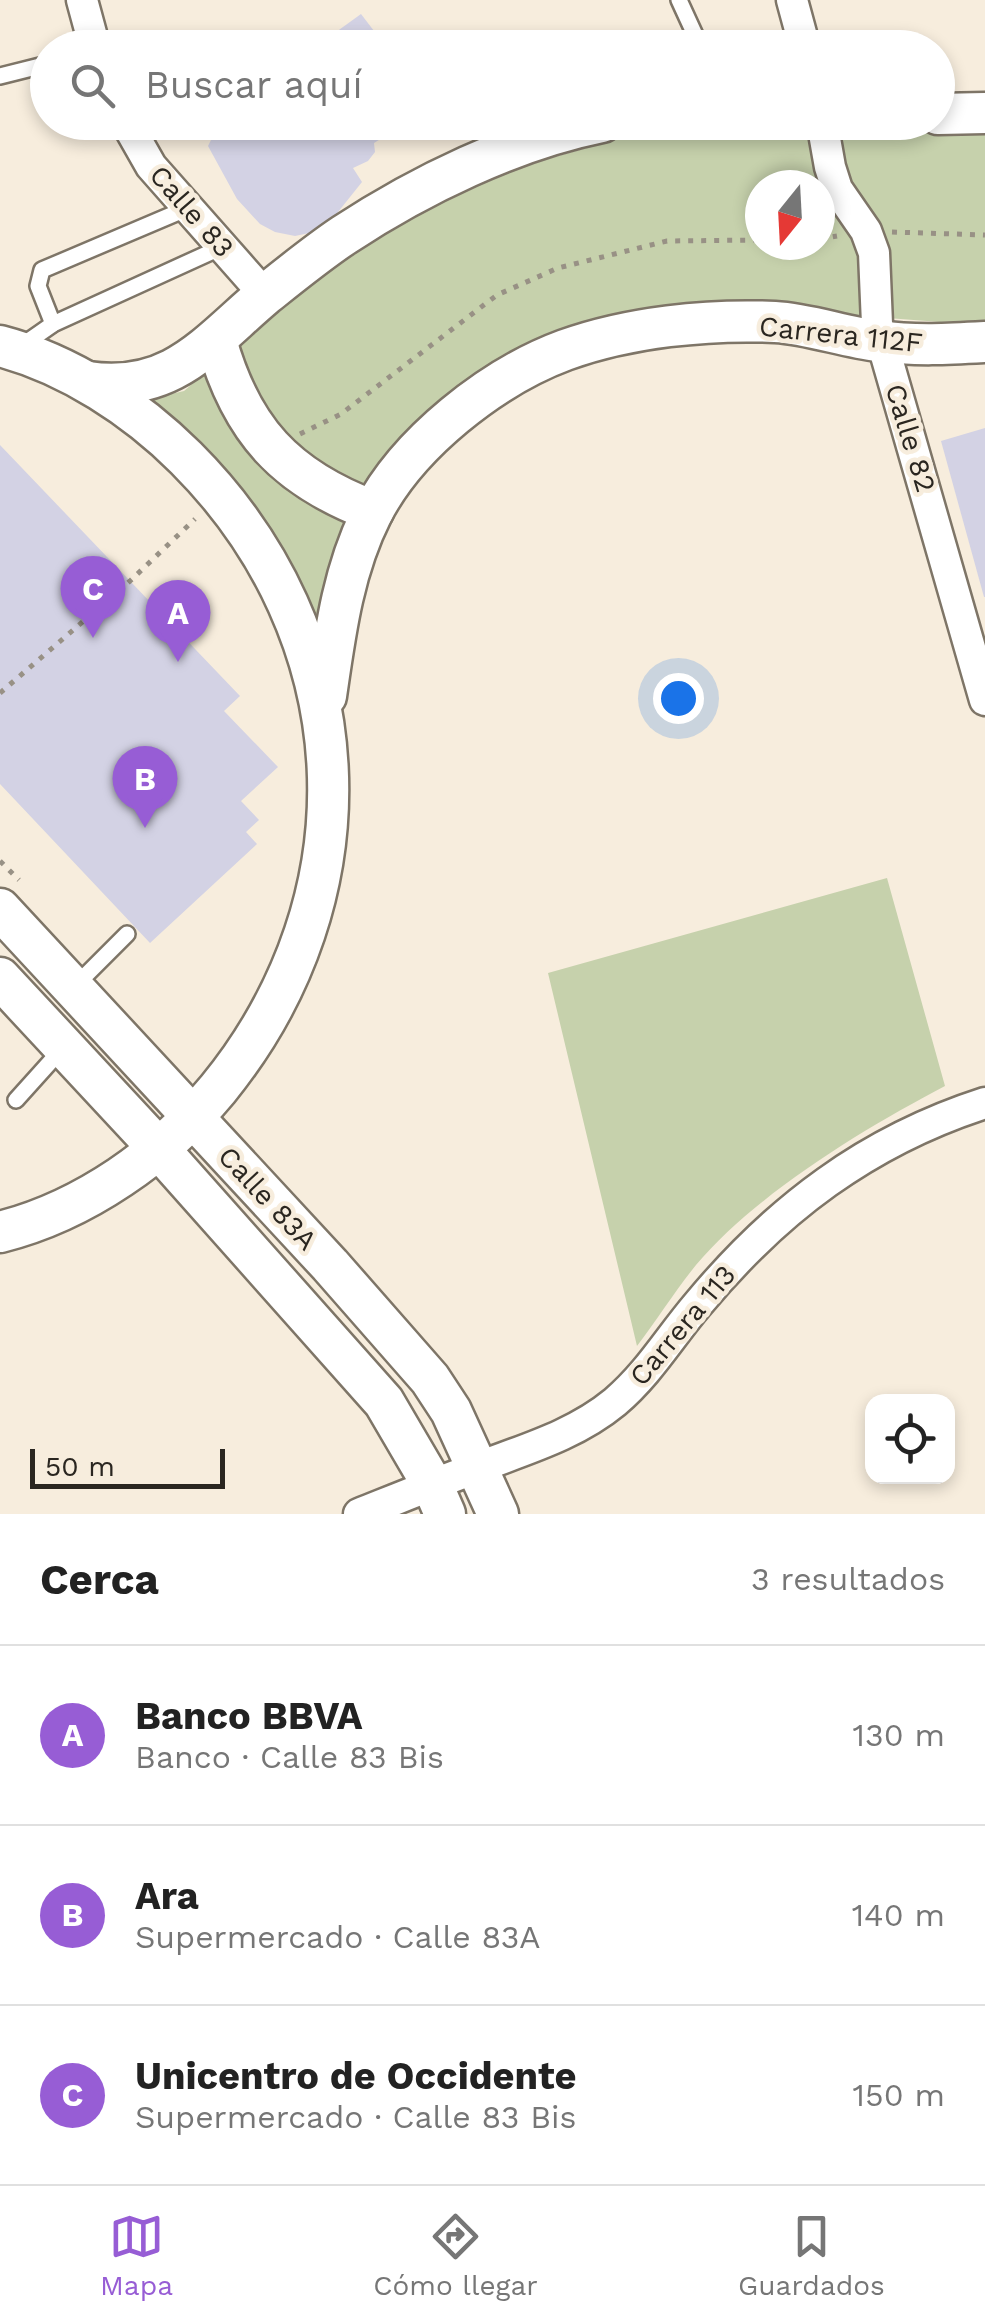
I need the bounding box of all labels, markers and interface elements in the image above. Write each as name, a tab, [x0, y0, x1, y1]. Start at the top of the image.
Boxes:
search box	[30, 30, 955, 140]
icon: search	[65, 58, 120, 113]
text: Buscar aquí	[145, 63, 363, 107]
street label: Calle 83	[143, 159, 240, 264]
north arrow	[745, 170, 835, 260]
street label: Carrera 112F	[758, 310, 924, 359]
street label: Calle 82	[878, 380, 943, 496]
pin: C	[61, 556, 126, 638]
pin: A	[146, 580, 210, 662]
your location	[653, 673, 704, 724]
pin: B	[112, 746, 178, 828]
street label: Calle 83A	[211, 1140, 324, 1257]
street label: Carrera 113	[622, 1258, 742, 1392]
map controls	[865, 1394, 955, 1484]
button: locate	[865, 1394, 955, 1484]
scale bar	[30, 1444, 225, 1488]
text: 50 m	[45, 1450, 115, 1483]
text: Cerca	[40, 1555, 159, 1604]
text: 3 resultados	[751, 1560, 945, 1598]
text: Banco BBVA	[135, 1694, 362, 1738]
text: A	[62, 1716, 83, 1754]
text: 130 m	[853, 1716, 945, 1754]
text: Banco · Calle 83 Bis	[135, 1738, 444, 1776]
text: Ara	[135, 1874, 199, 1918]
text: B	[62, 1896, 83, 1934]
text: 140 m	[852, 1896, 945, 1934]
text: Supermercado · Calle 83A	[135, 1918, 540, 1956]
text: Unicentro de Occidente	[135, 2054, 577, 2098]
text: C	[62, 2076, 83, 2114]
text: 150 m	[853, 2076, 945, 2114]
text: Supermercado · Calle 83 Bis	[135, 2098, 576, 2136]
tab: Mapa	[100, 2209, 173, 2302]
tab: Cómo llegar	[373, 2209, 538, 2302]
tab: Guardados	[738, 2209, 885, 2302]

